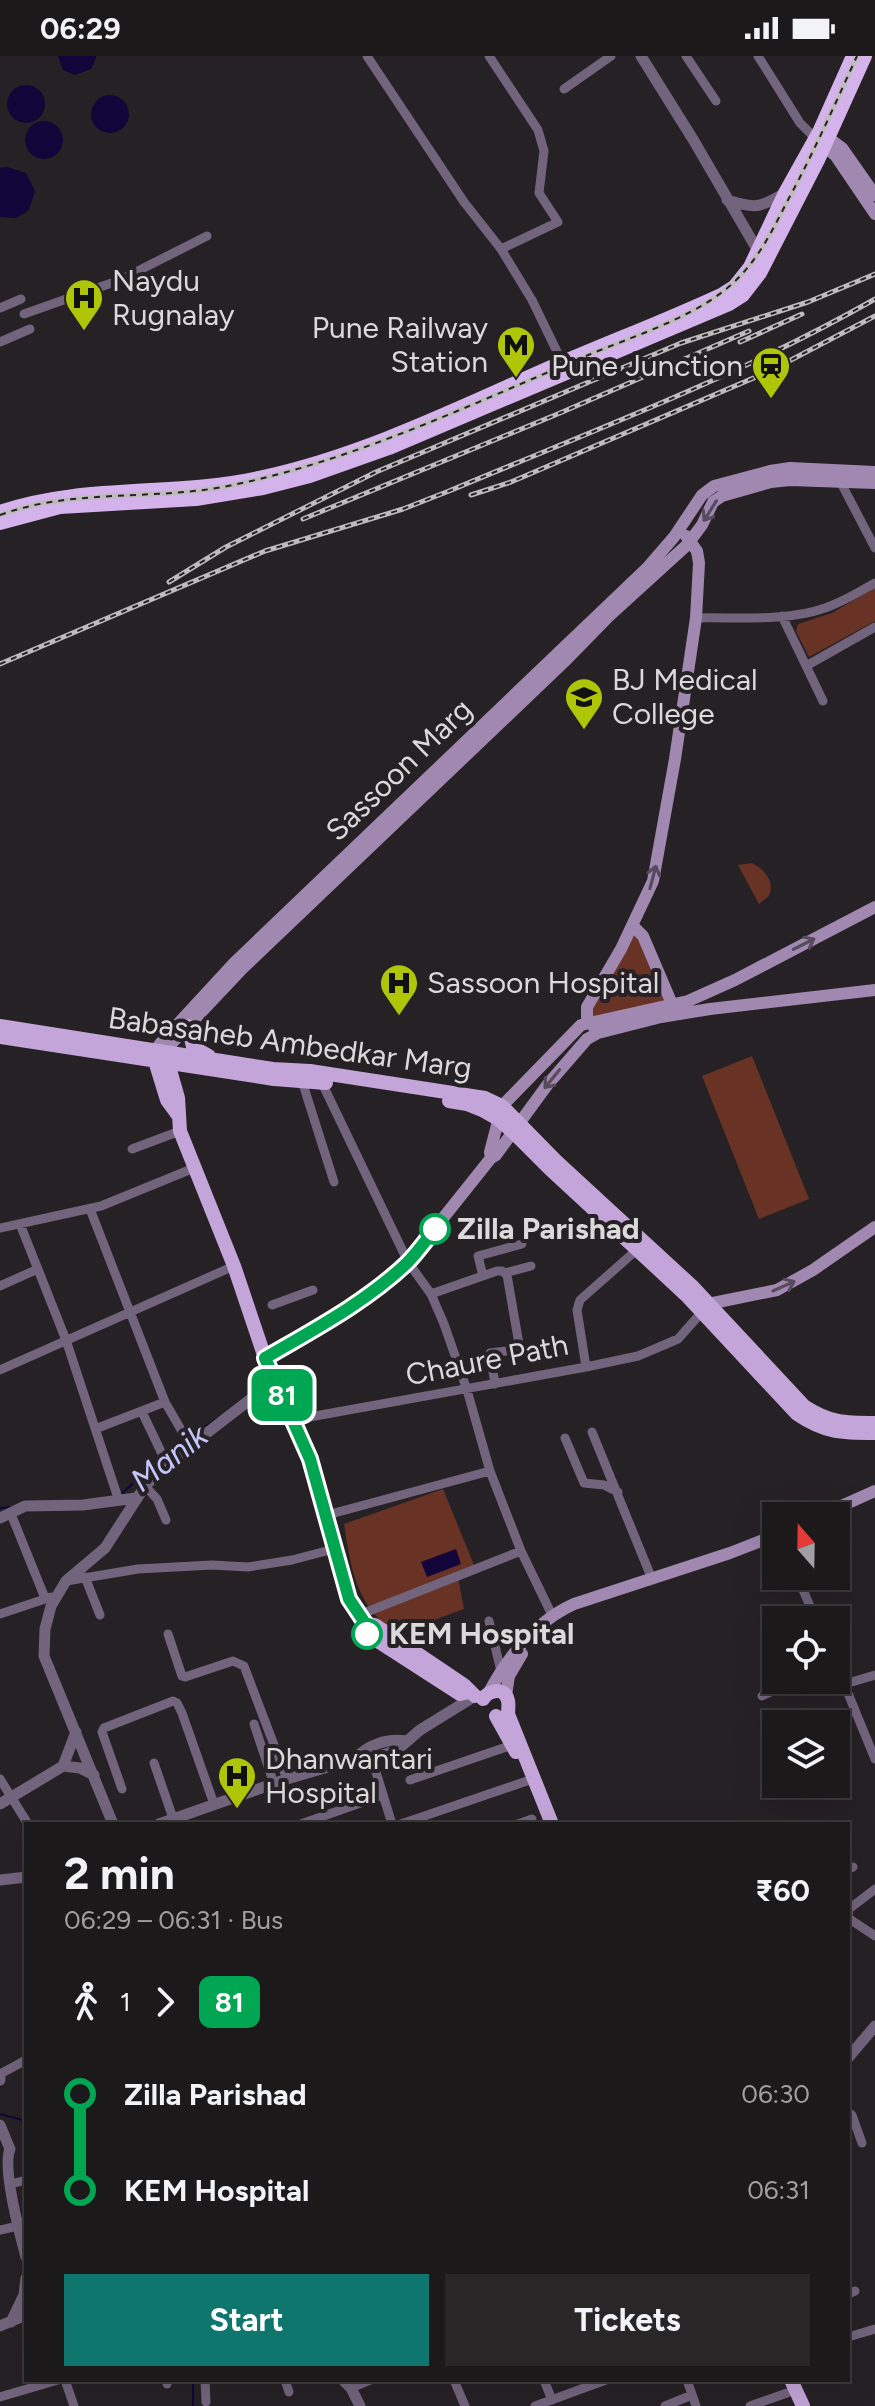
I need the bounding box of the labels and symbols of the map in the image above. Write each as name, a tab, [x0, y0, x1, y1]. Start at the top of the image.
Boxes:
place label: Naydu Rugnalay	[112, 262, 235, 333]
hospital icon: Naydu Rugnalay	[63, 277, 105, 332]
place label: Pune Railway Station	[312, 309, 488, 380]
metro station icon: Pune Railway Station	[495, 324, 537, 379]
station icon: Pune Junction	[750, 345, 792, 400]
place label: Pune Junction	[551, 347, 743, 384]
one-way arrow	[702, 499, 719, 521]
place label: BJ Medical College	[612, 661, 758, 732]
school or university icon: BJ Medical College	[563, 676, 605, 731]
street label: Sassoon Marg	[318, 691, 480, 849]
one-way arrow	[646, 865, 661, 891]
one-way arrow	[791, 936, 815, 951]
hospital icon: Sassoon Hospital	[378, 962, 420, 1017]
place label: Sassoon Hospital	[427, 964, 659, 1001]
street label: Babasaheb Ambedkar Marg	[106, 999, 474, 1086]
one-way arrow	[543, 1069, 561, 1089]
place label: Zilla Parishad	[457, 1210, 640, 1247]
marker: Zilla Parishad	[420, 1214, 450, 1244]
one-way arrow	[771, 1277, 795, 1292]
street label: Chaure Path	[402, 1326, 571, 1393]
line badge: 81	[246, 1369, 318, 1421]
water label: Manik	[123, 1415, 216, 1500]
north arrow	[762, 1502, 850, 1590]
place label: KEM Hospital	[389, 1615, 574, 1652]
marker: KEM Hospital	[352, 1619, 382, 1649]
place label: Dhanwantari Hospital	[265, 1740, 433, 1811]
hospital icon: Dhanwantari Hospital	[216, 1755, 258, 1810]

